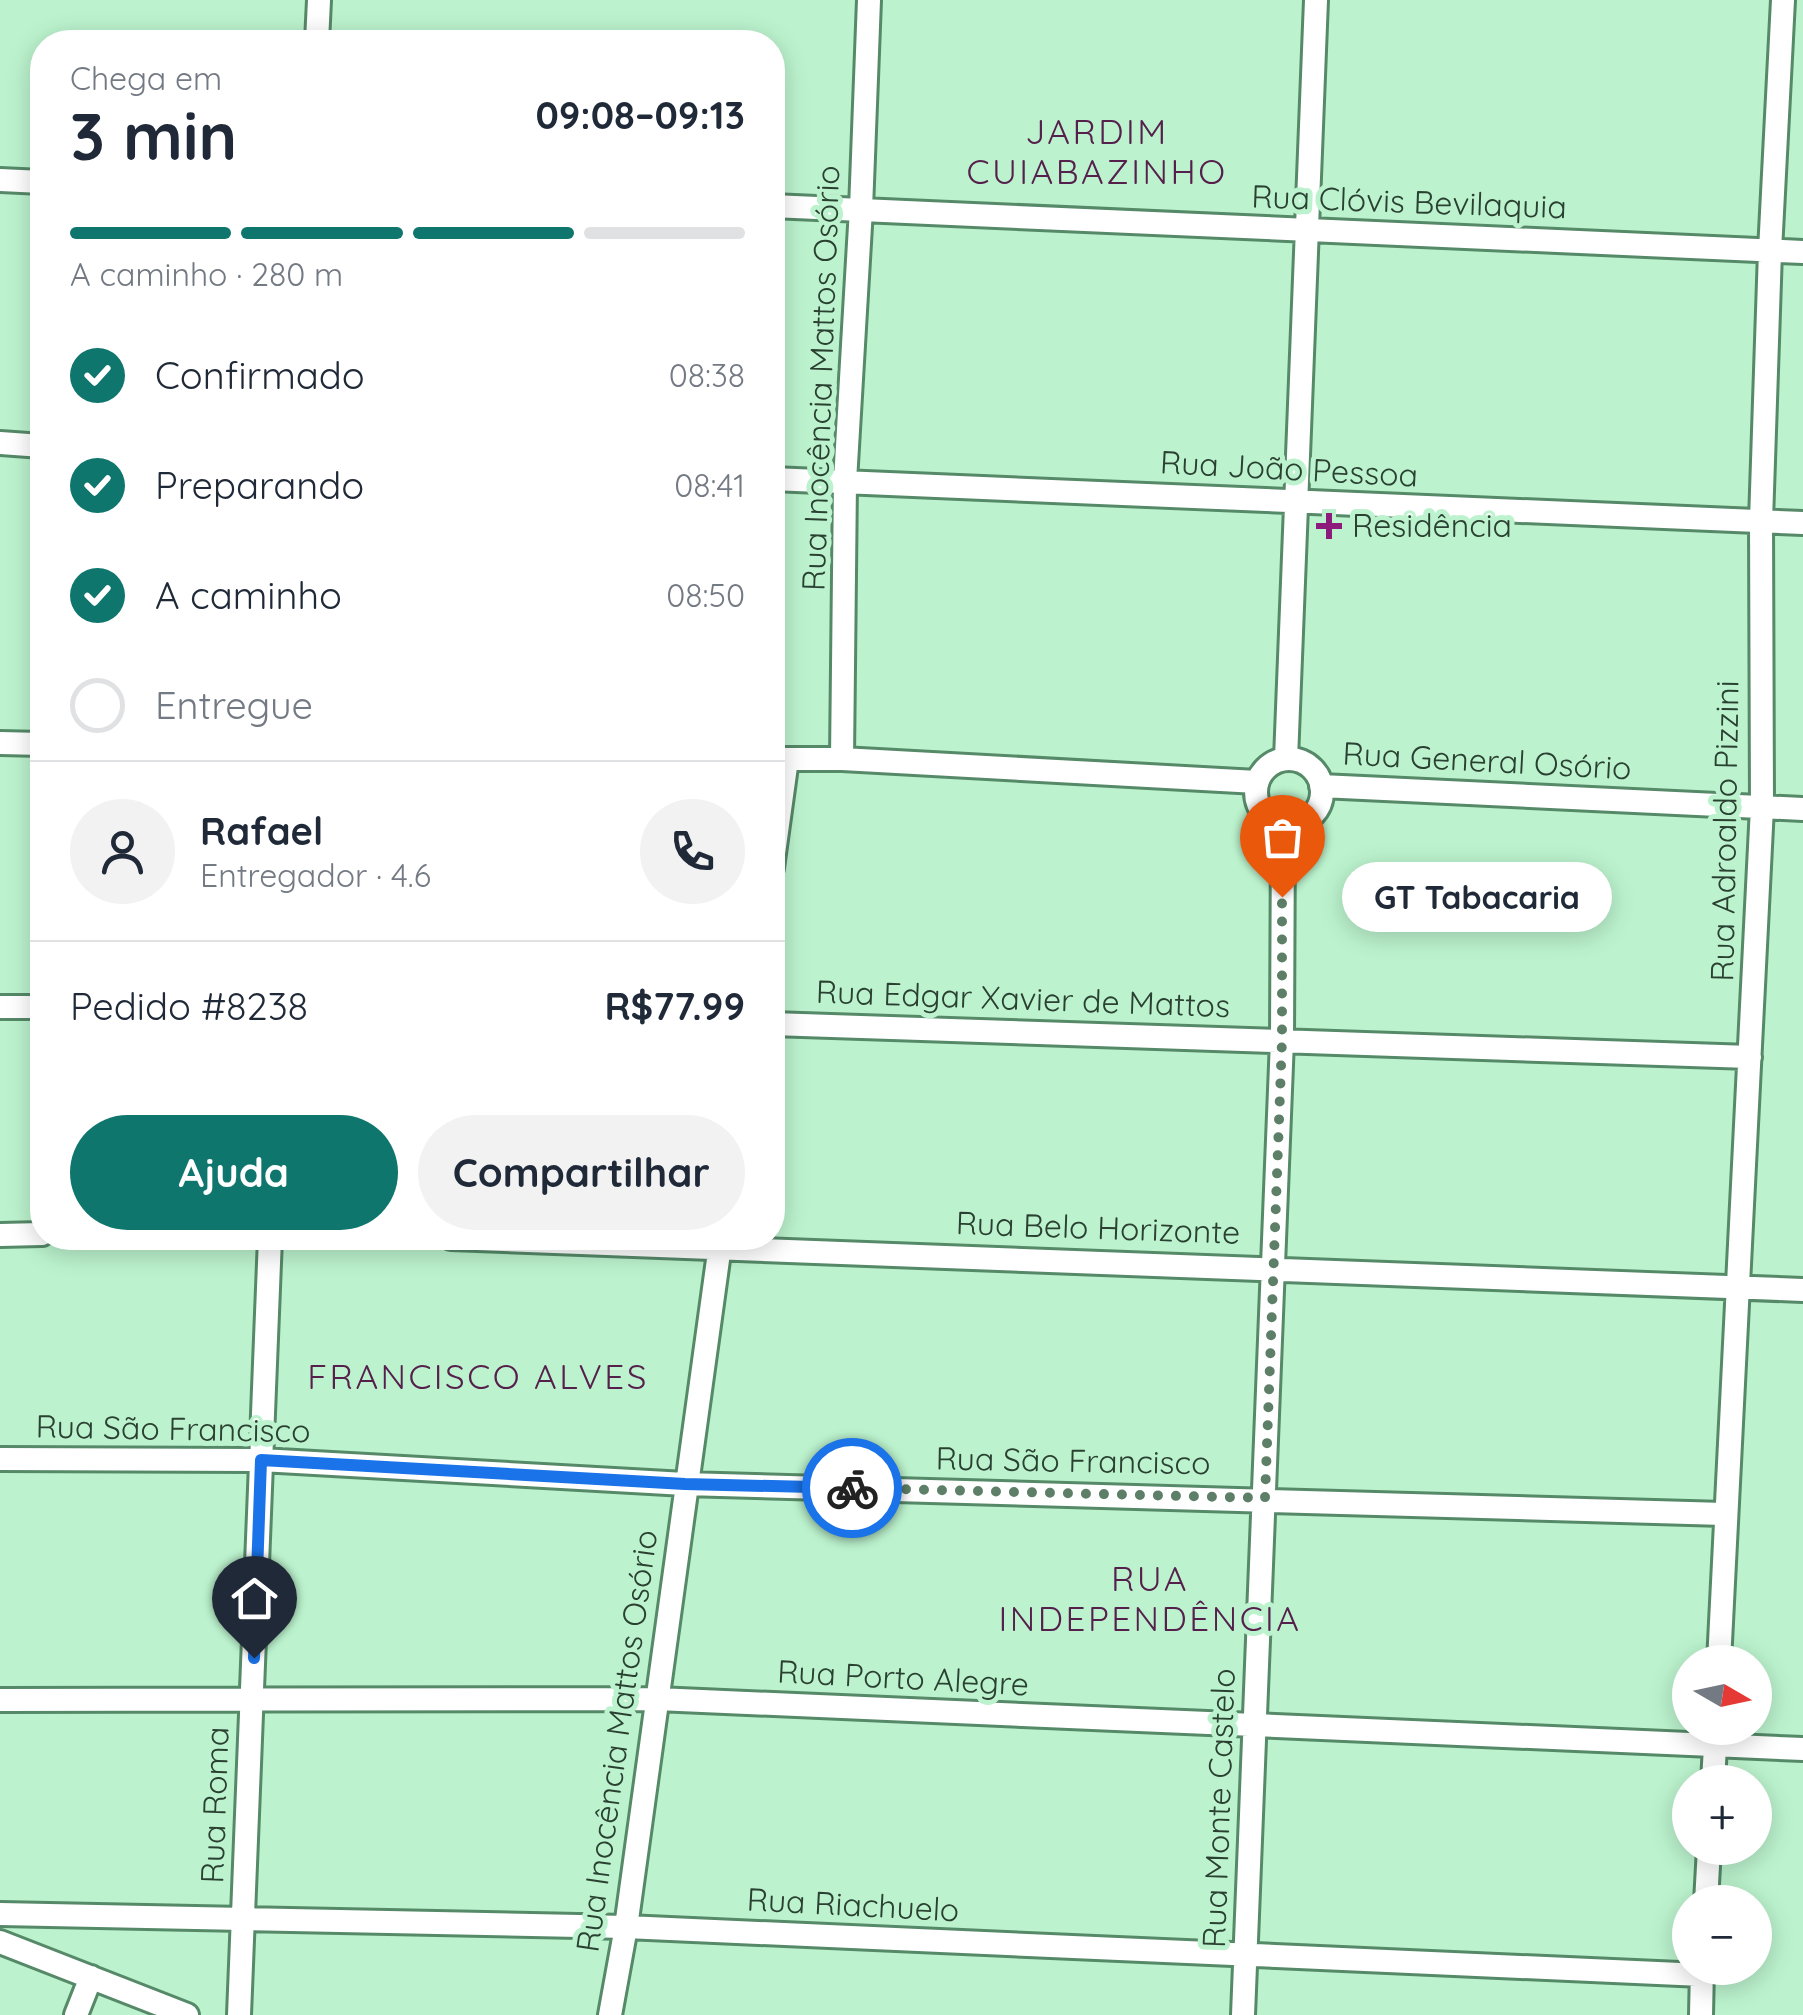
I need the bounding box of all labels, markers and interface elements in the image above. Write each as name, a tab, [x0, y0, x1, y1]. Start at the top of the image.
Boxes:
text: Chega em	[70, 58, 222, 98]
text: 09:08–09:13	[535, 91, 745, 139]
text: 3 min	[70, 95, 237, 176]
district label: JARDIM CUIABAZINHO	[967, 109, 1227, 193]
street label: Rua Inocência Mattos Osório	[793, 164, 847, 591]
street label: Rua Clóvis Bevilaquia	[1251, 176, 1567, 226]
text: A caminho · 280 m	[70, 254, 343, 294]
icon: check	[70, 348, 125, 403]
text: Confirmado	[155, 351, 365, 399]
text: 08:38	[669, 355, 745, 395]
street label: Rua João Pessoa	[1159, 441, 1419, 495]
icon: check	[70, 458, 125, 513]
text: Preparando	[155, 461, 364, 509]
text: 08:41	[674, 465, 745, 505]
place label: Residência	[1352, 505, 1512, 545]
marker: Residência	[1316, 513, 1342, 539]
icon: check	[70, 568, 125, 623]
text: A caminho	[155, 571, 342, 619]
text: 08:50	[666, 575, 745, 615]
street label: Rua Adroaldo Pizzini	[1701, 680, 1747, 982]
text: Entregue	[155, 681, 313, 729]
street label: Rua General Osório	[1342, 732, 1632, 788]
pin	[1240, 795, 1325, 898]
button: person	[70, 799, 175, 904]
button: phone	[640, 799, 745, 904]
text: Rafael	[200, 807, 323, 855]
icon: bag	[1255, 810, 1310, 865]
text: Entregador · 4.6	[200, 855, 431, 895]
callout: GT Tabacaria	[1342, 862, 1612, 932]
text: GT Tabacaria	[1374, 877, 1580, 917]
street label: Rua Edgar Xavier de Mattos	[815, 971, 1231, 1025]
text: Pedido #8238	[70, 982, 308, 1030]
text: R$77.99	[605, 982, 745, 1030]
button: Ajuda	[70, 1115, 398, 1230]
button: Compartilhar	[418, 1115, 745, 1230]
street label: Rua Belo Horizonte	[955, 1202, 1241, 1252]
district label: FRANCISCO ALVES	[307, 1354, 649, 1398]
street label: Rua São Francisco	[35, 1406, 311, 1450]
courier	[802, 1438, 902, 1538]
street label: Rua São Francisco	[935, 1438, 1211, 1482]
icon: bike	[825, 1461, 880, 1516]
street label: Rua Inocência Mattos Osório	[567, 1527, 665, 1954]
pin	[212, 1556, 297, 1659]
district label: RUA INDEPENDÊNCIA	[999, 1556, 1301, 1640]
icon: home	[227, 1571, 282, 1626]
north arrow	[1672, 1645, 1772, 1745]
map controls	[1672, 1645, 1772, 1985]
street label: Rua Porto Alegre	[776, 1650, 1030, 1704]
street label: Rua Monte Castelo	[1193, 1668, 1243, 1948]
street label: Rua Roma	[191, 1726, 237, 1884]
button: +	[1672, 1765, 1772, 1865]
street label: Rua Riachuelo	[746, 1878, 960, 1930]
button: −	[1672, 1885, 1772, 1985]

